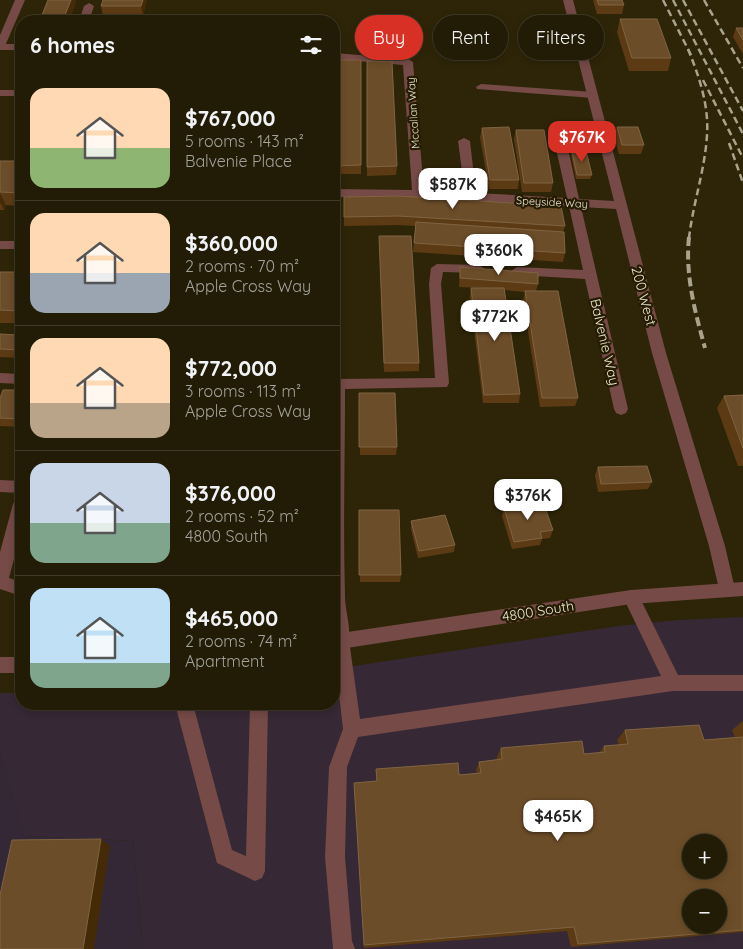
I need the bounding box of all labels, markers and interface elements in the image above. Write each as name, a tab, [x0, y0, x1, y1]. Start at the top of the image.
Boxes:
chip: Buy	[355, 15, 423, 60]
chip: Rent	[433, 15, 508, 60]
chip: Filters	[518, 15, 604, 60]
icon: filters	[297, 31, 325, 59]
text: 6 homes	[30, 32, 115, 58]
street label: Mccallan Way	[404, 77, 422, 149]
text: $767,000	[185, 105, 275, 131]
icon: home	[70, 108, 130, 168]
pin: $767K	[547, 120, 617, 163]
text: $767K	[559, 127, 605, 147]
text: 5 rooms · 143 m²	[185, 131, 304, 151]
text: Balvenie Place	[185, 151, 292, 171]
pin: $587K	[418, 168, 488, 210]
text: $587K	[430, 174, 476, 194]
street label: Speyside Way	[516, 193, 588, 211]
text: $360,000	[185, 230, 278, 256]
icon: home	[70, 233, 130, 293]
pin: $360K	[464, 234, 534, 276]
text: $360K	[475, 240, 523, 260]
text: 2 rooms · 70 m²	[185, 256, 299, 276]
street label: 200 West	[627, 264, 661, 328]
text: Apple Cross Way	[185, 276, 311, 296]
street label: Balvenie Way	[586, 297, 624, 387]
pin: $772K	[460, 300, 530, 342]
text: $772K	[472, 306, 518, 326]
text: $772,000	[185, 355, 277, 381]
icon: home	[70, 358, 130, 418]
text: 3 rooms · 113 m²	[185, 381, 301, 401]
text: Apple Cross Way	[185, 401, 311, 421]
pin: $376K	[493, 478, 563, 521]
text: $376,000	[185, 480, 276, 506]
icon: home	[70, 483, 130, 543]
text: $376K	[505, 485, 551, 505]
text: 2 rooms · 52 m²	[185, 506, 299, 526]
text: 4800 South	[185, 526, 268, 546]
street label: 4800 South	[501, 596, 575, 626]
text: $465,000	[185, 605, 278, 631]
icon: home	[70, 608, 130, 668]
text: 2 rooms · 74 m²	[185, 631, 297, 651]
text: Apartment	[185, 651, 265, 671]
pin: $465K	[523, 800, 593, 842]
text: $465K	[534, 806, 582, 826]
map controls	[682, 834, 727, 934]
button: +	[682, 834, 727, 879]
button: −	[682, 889, 727, 934]

